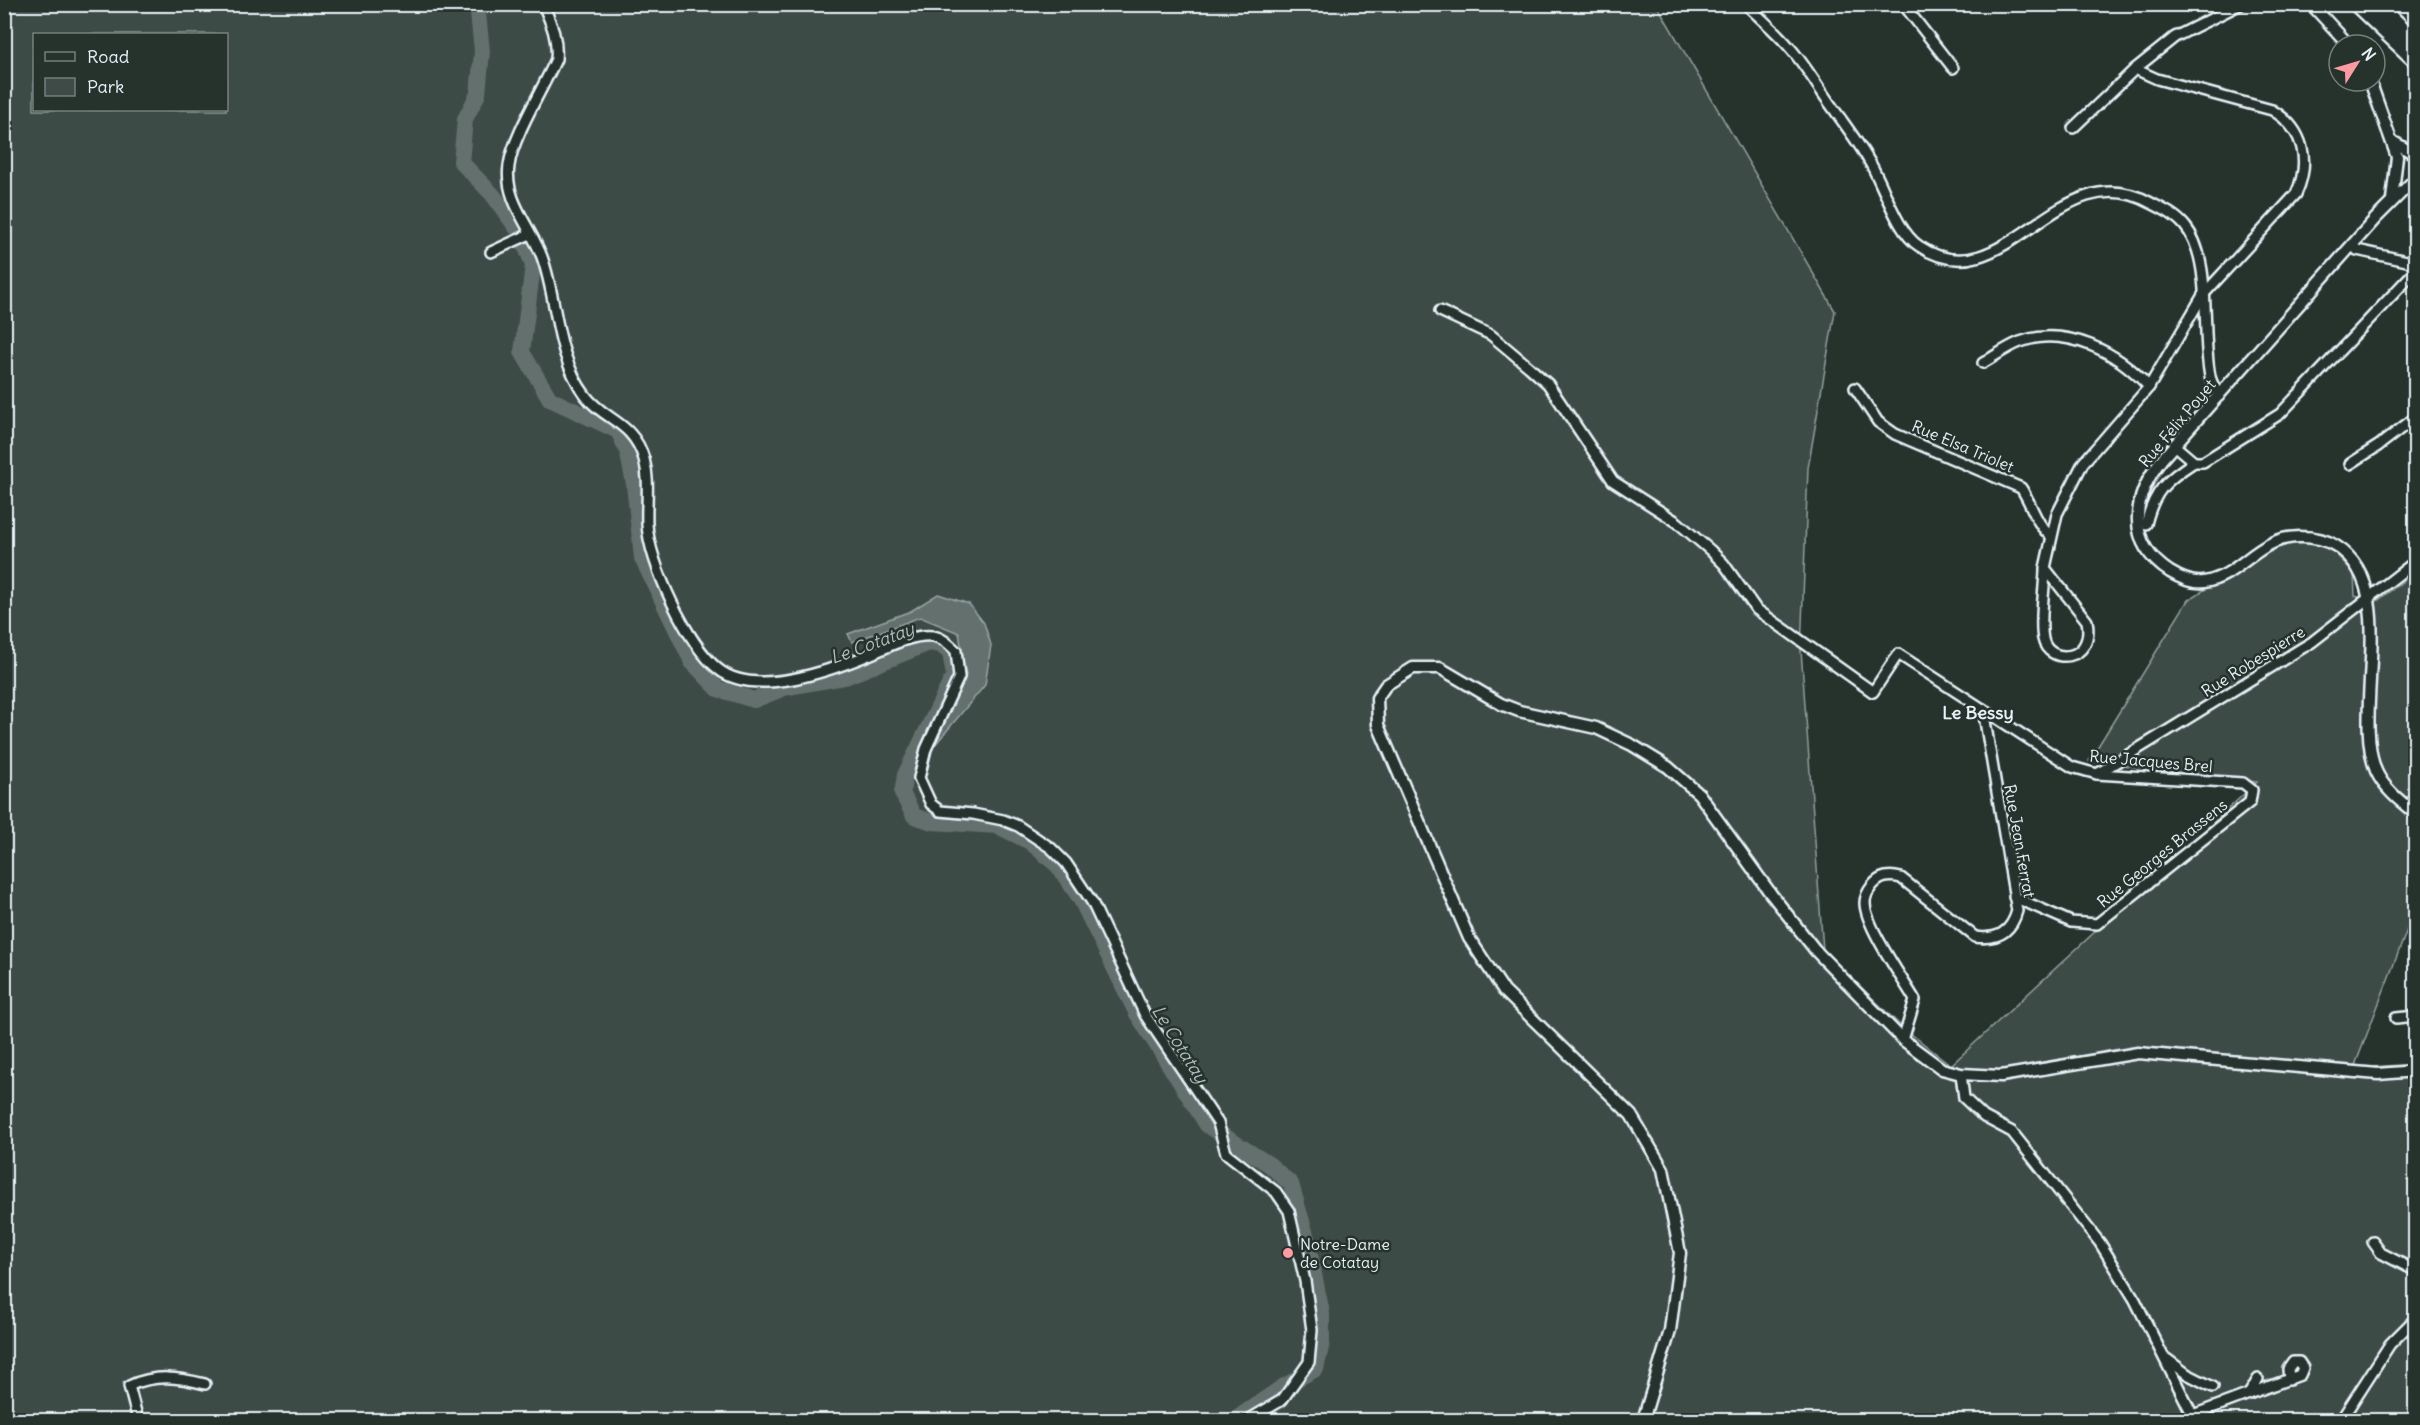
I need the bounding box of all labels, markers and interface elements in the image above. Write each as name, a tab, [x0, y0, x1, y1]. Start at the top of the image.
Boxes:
legend	[33, 33, 228, 111]
north arrow	[2327, 33, 2387, 93]
text: N	[2358, 44, 2380, 64]
text: Road	[87, 45, 130, 68]
text: Park	[87, 75, 124, 98]
street label: Rue Félix Poyet	[2134, 374, 2220, 471]
street label: Rue Elsa Triolet	[1909, 416, 2018, 477]
water label: Le Cotatay	[827, 617, 919, 669]
street label: Rue Robespierre	[2198, 621, 2308, 701]
district label: Le Bessy	[1942, 701, 2014, 724]
street label: Rue Jacques Brel	[2089, 746, 2213, 776]
street label: Rue Jean Ferrat	[2000, 783, 2040, 900]
street label: Rue Georges Brassens	[2093, 794, 2231, 912]
water label: Le Cotatay	[1147, 1001, 1214, 1089]
place label: Notre-Dame de Cotatay	[1300, 1234, 1390, 1272]
marker: Notre-Dame de Cotatay	[1281, 1246, 1295, 1260]

